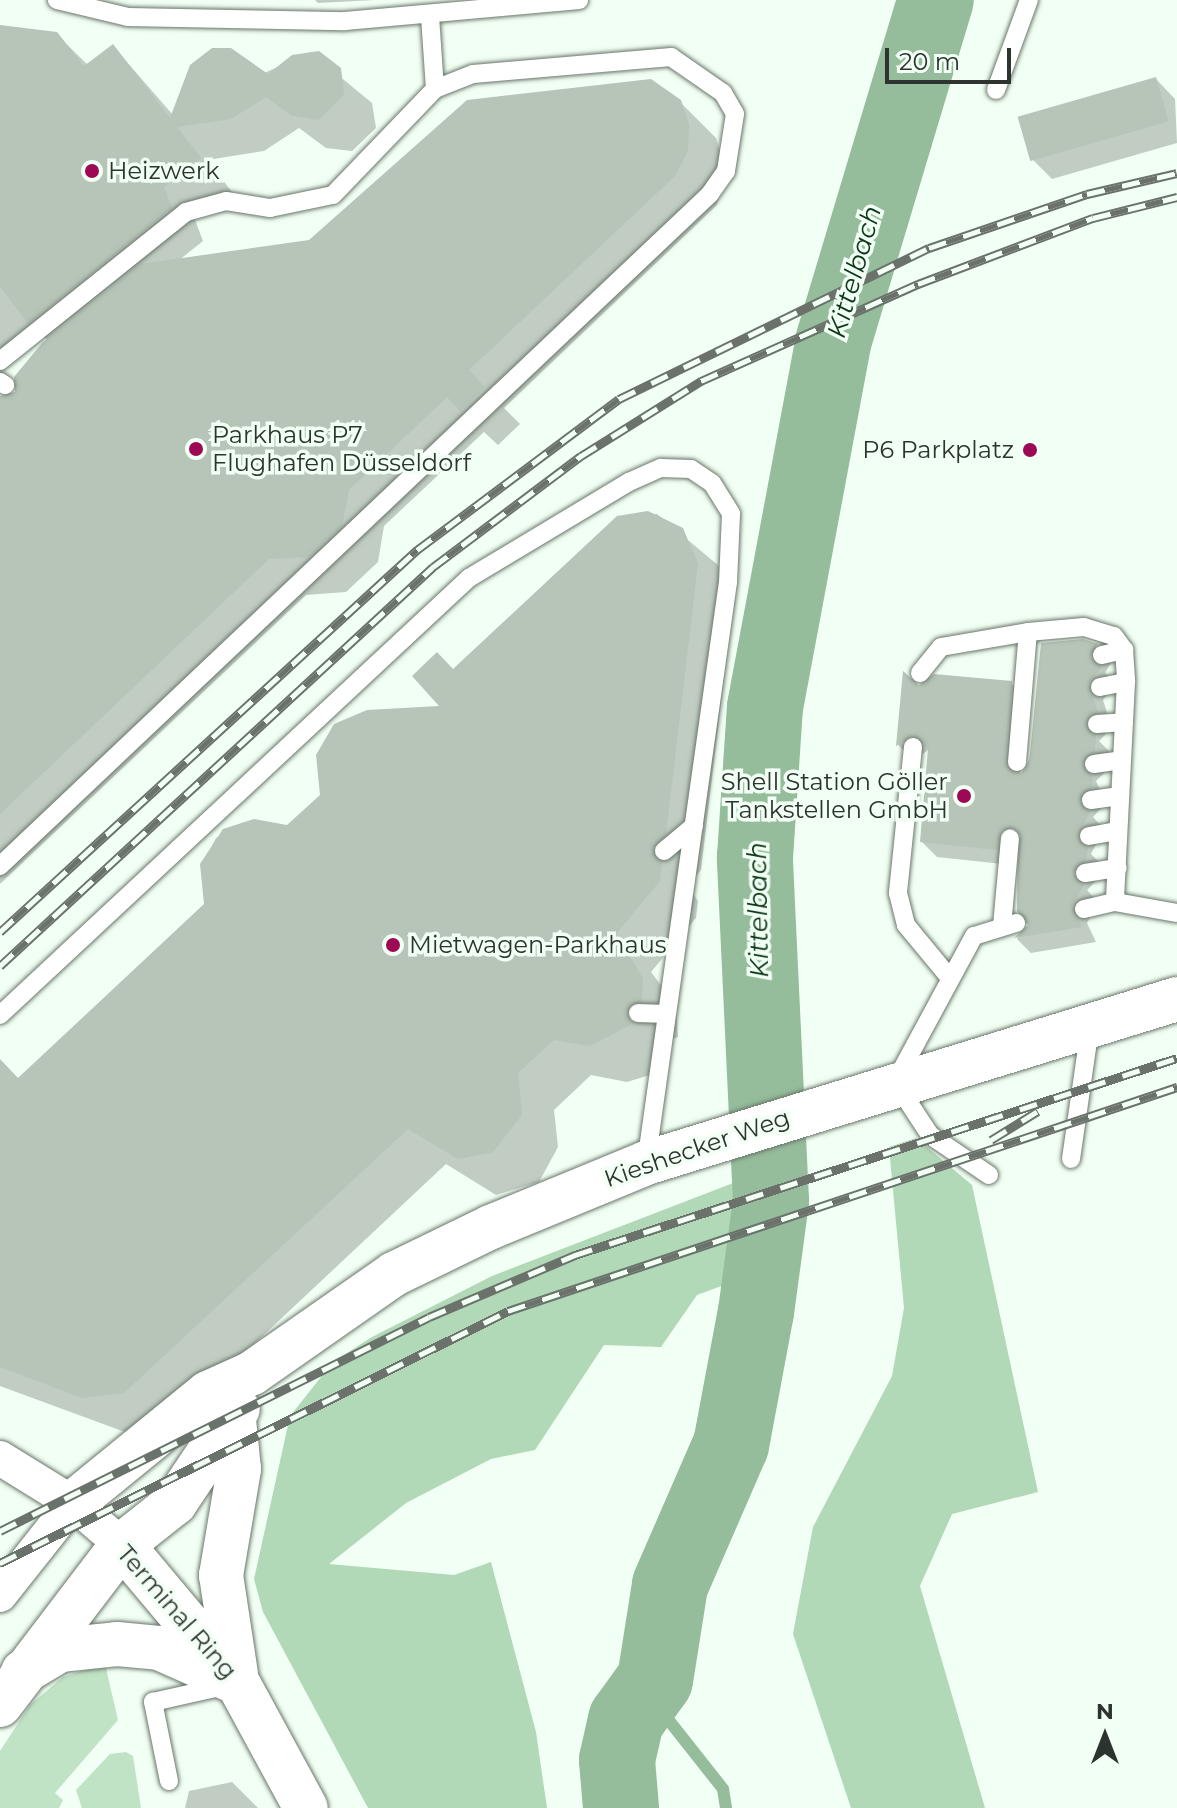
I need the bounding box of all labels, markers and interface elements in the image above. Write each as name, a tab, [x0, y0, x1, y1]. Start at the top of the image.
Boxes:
scale bar	[889, 32, 1015, 82]
text: 20 m	[899, 47, 960, 76]
place label: Heizwerk	[108, 157, 220, 185]
marker: Heizwerk	[83, 162, 101, 180]
water label: Kittelbach	[821, 202, 889, 342]
place label: Parkhaus P7 Flughafen Düsseldorf	[212, 421, 471, 477]
place label: P6 Parkplatz	[862, 436, 1014, 464]
marker: Parkhaus P7 Flughafen Düsseldorf	[187, 440, 205, 458]
marker: P6 Parkplatz	[1021, 441, 1039, 459]
place label: Shell Station Göller Tankstellen GmbH	[721, 768, 948, 824]
marker: Shell Station Göller Tankstellen GmbH	[955, 787, 973, 805]
water label: Kittelbach	[742, 842, 776, 978]
place label: Mietwagen-Parkhaus	[409, 931, 667, 959]
marker: Mietwagen-Parkhaus	[384, 936, 402, 954]
street label: Kieshecker Weg	[600, 1103, 794, 1193]
street label: Terminal Ring	[111, 1539, 243, 1685]
north arrow	[1065, 1696, 1145, 1776]
text: N	[1096, 1698, 1114, 1725]

